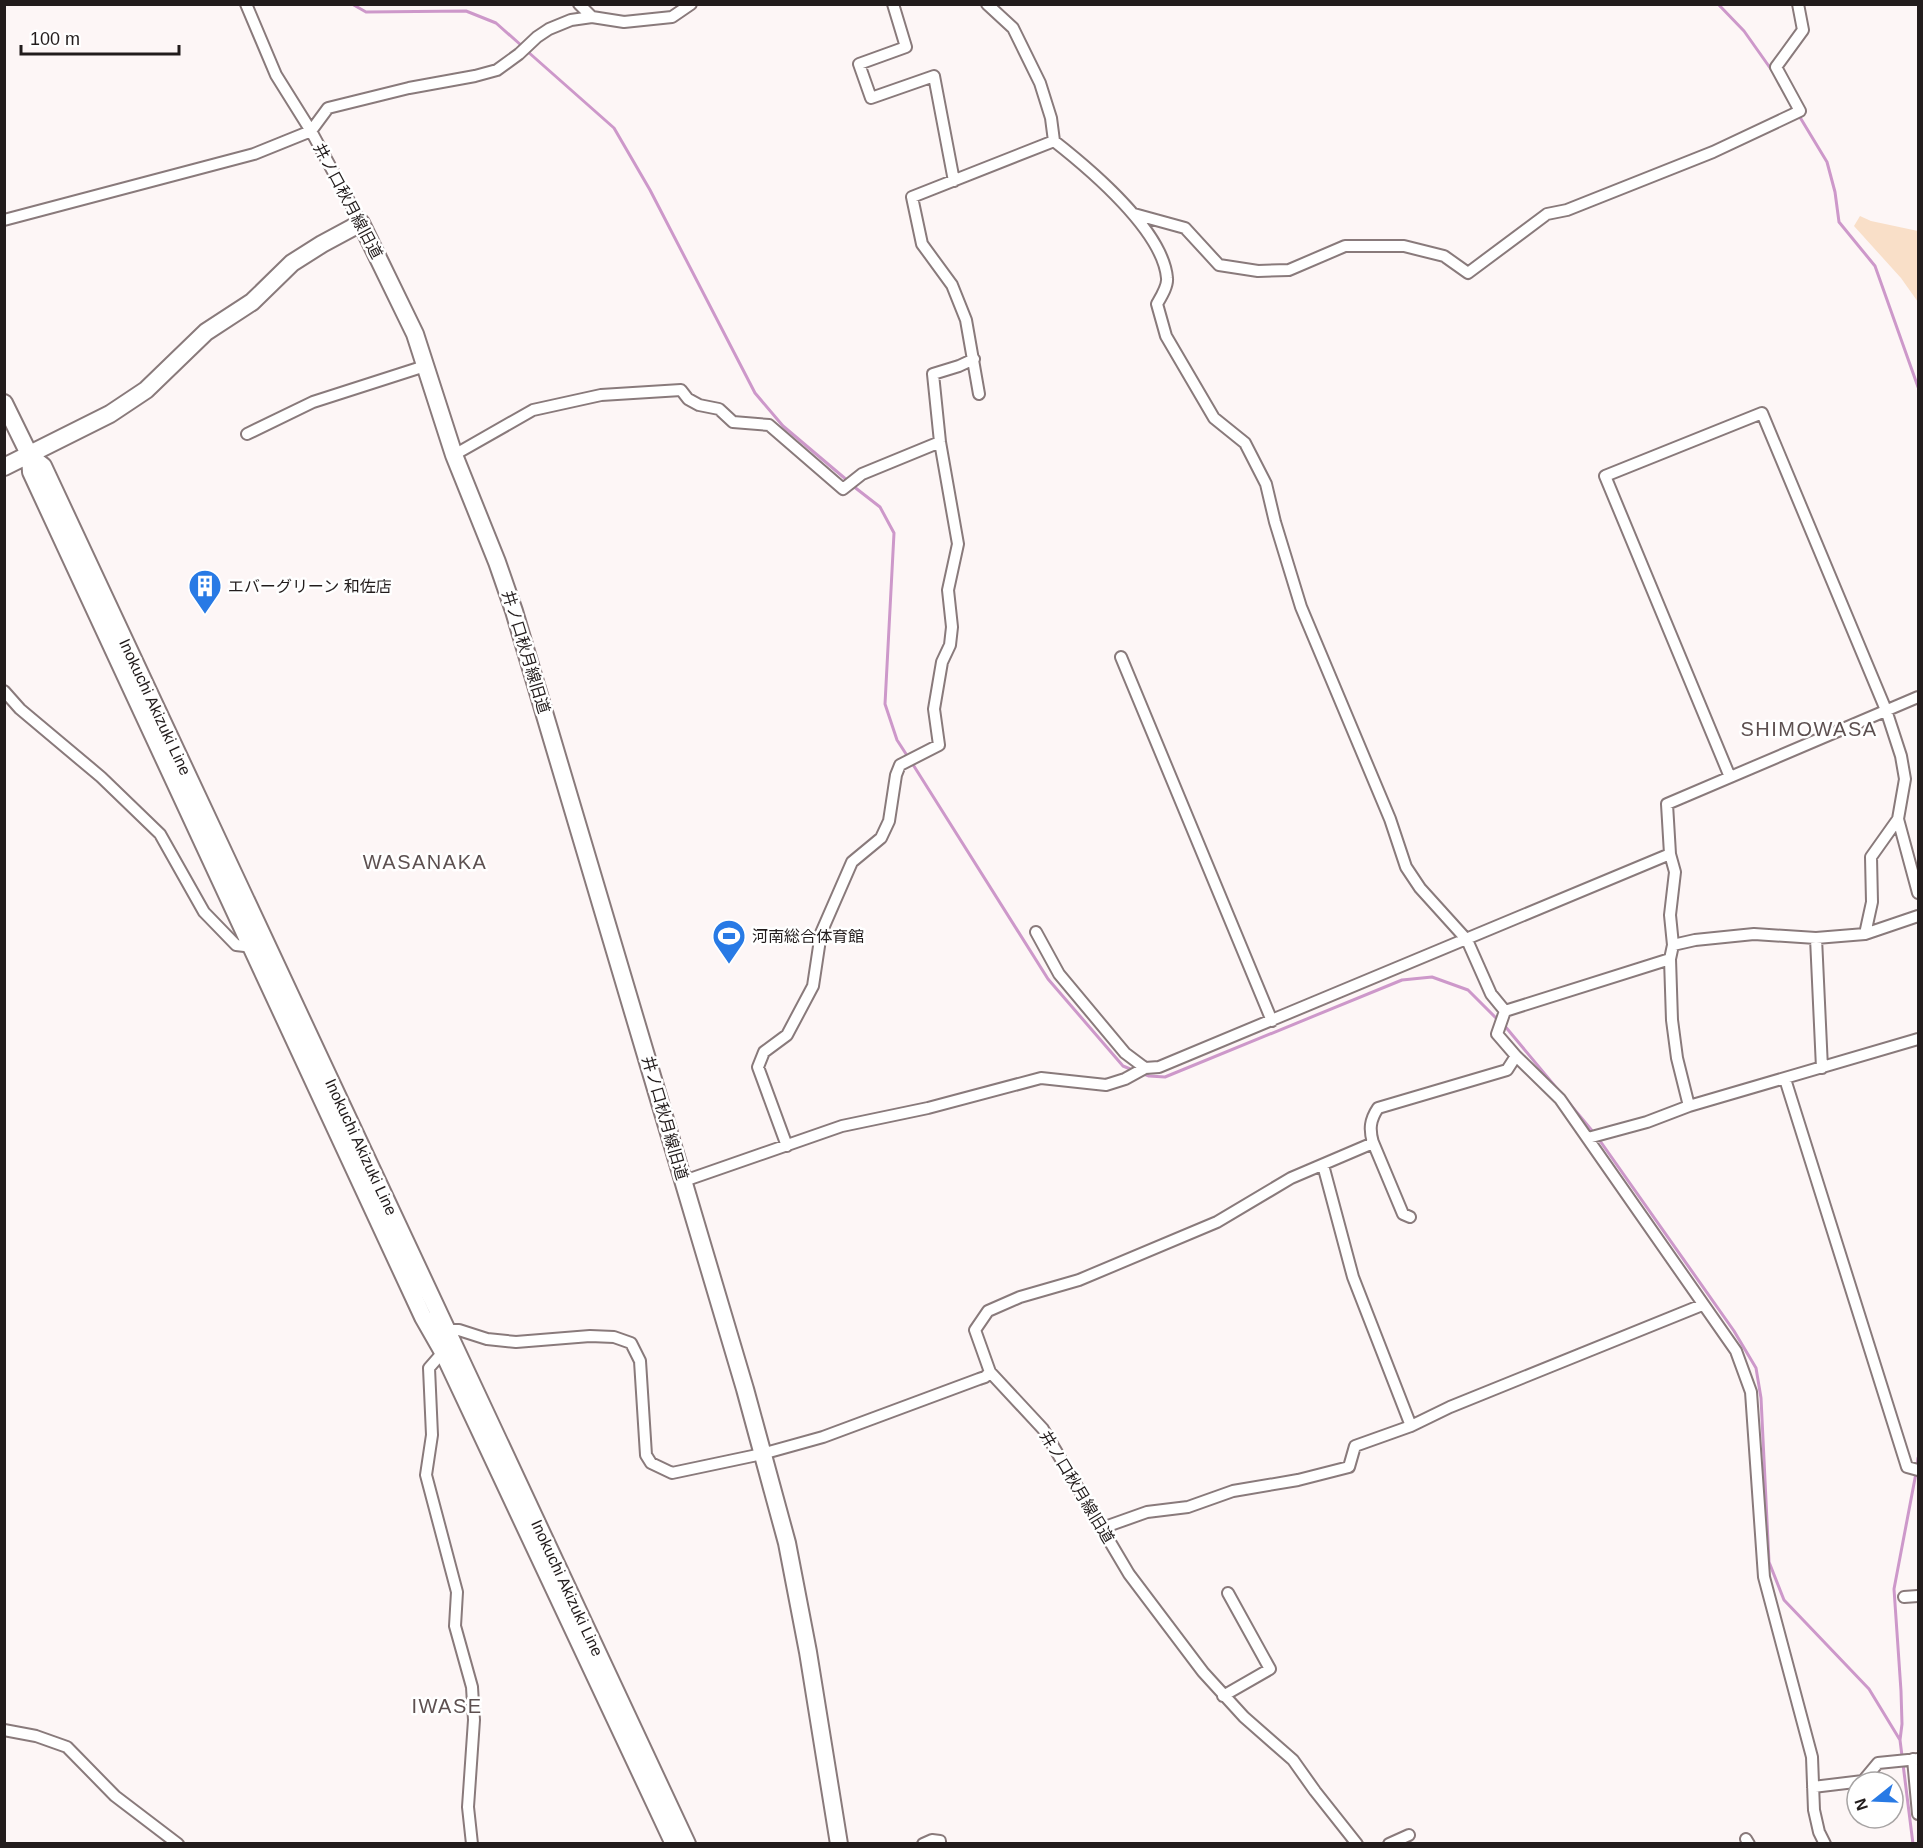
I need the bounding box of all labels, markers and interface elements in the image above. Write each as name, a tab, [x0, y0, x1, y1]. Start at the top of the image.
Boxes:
scale bar	[21, 18, 178, 56]
text: 100 m	[30, 29, 80, 49]
street label: 井ノ口秋月線旧道	[310, 140, 386, 262]
building icon: エバーグリーン 和佐店	[187, 568, 223, 615]
place label: エバーグリーン 和佐店	[228, 578, 392, 595]
street label: 井ノ口秋月線旧道	[499, 588, 553, 716]
street label: Inokuchi Akizuki Line	[116, 636, 194, 778]
district label: SHIMOWASA	[1740, 718, 1878, 740]
district label: WASANAKA	[363, 851, 487, 873]
sports icon: 河南総合体育館	[711, 918, 747, 965]
place label: 河南総合体育館	[752, 928, 864, 945]
street label: 井ノ口秋月線旧道	[639, 1054, 691, 1182]
street label: Inokuchi Akizuki Line	[322, 1076, 400, 1218]
street label: 井ノ口秋月線旧道	[1037, 1428, 1117, 1546]
street label: Inokuchi Akizuki Line	[528, 1517, 606, 1659]
district label: IWASE	[411, 1695, 483, 1717]
north arrow	[1845, 1770, 1905, 1830]
text: N	[1851, 1796, 1871, 1813]

